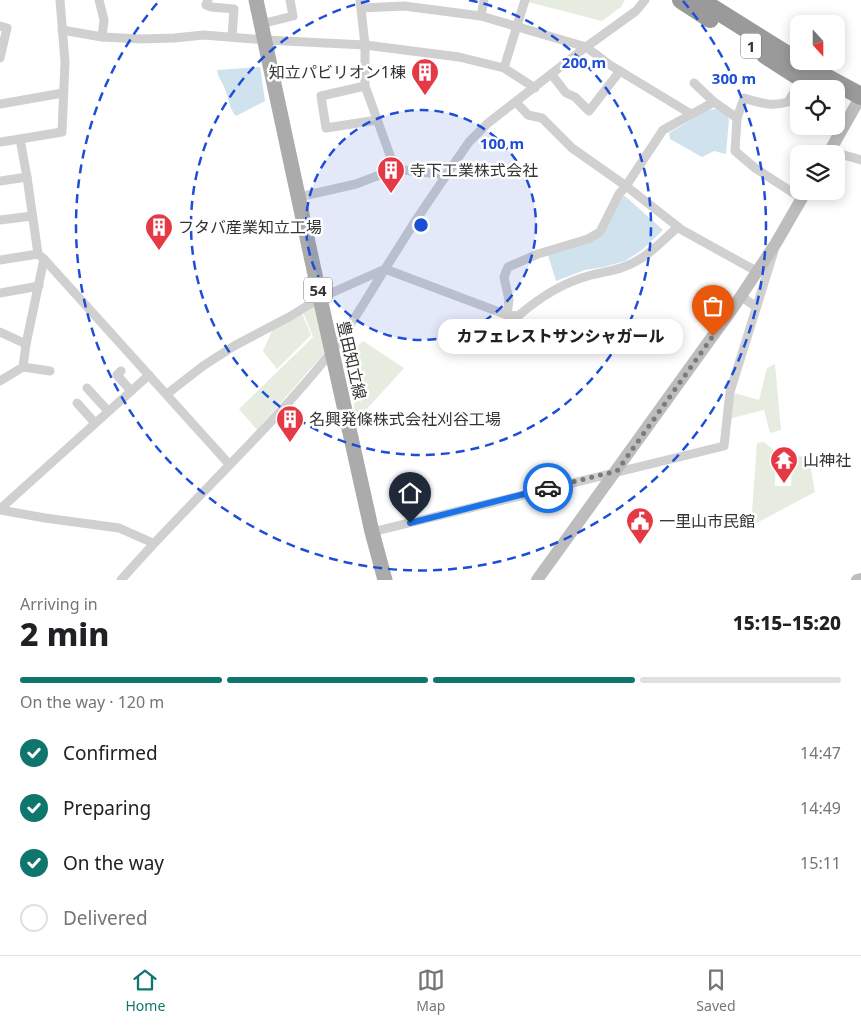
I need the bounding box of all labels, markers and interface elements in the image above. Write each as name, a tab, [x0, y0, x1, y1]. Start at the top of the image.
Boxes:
north arrow	[790, 15, 845, 70]
map controls	[790, 15, 845, 200]
road number: 1	[741, 34, 761, 58]
text: 200 m	[562, 52, 606, 72]
building icon: 知立パビリオン1棟	[410, 57, 440, 96]
place label: 知立パビリオン1棟	[269, 61, 406, 83]
text: 300 m	[712, 68, 756, 88]
button: locate	[790, 80, 845, 135]
text: 100 m	[480, 133, 524, 153]
button: layers	[790, 145, 845, 200]
building icon: 寺下工業株式会社	[376, 155, 406, 194]
place label: 寺下工業株式会社	[410, 159, 538, 181]
building icon: フタバ産業知立工場	[144, 212, 174, 251]
place label: フタバ産業知立工場	[178, 216, 322, 238]
centre of rings	[412, 216, 430, 234]
road number: 54	[304, 278, 332, 302]
pin	[692, 285, 734, 336]
icon: bag	[699, 292, 727, 320]
callout: カフェレストサンシャガール	[438, 318, 683, 354]
street label: 豊田知立線	[332, 319, 372, 401]
text: カフェレストサンシャガール	[456, 325, 665, 347]
building icon: 名興発條株式会社刈谷工場	[275, 404, 305, 443]
place label: 名興発條株式会社刈谷工場	[309, 408, 501, 430]
temple icon: 山神社	[769, 445, 799, 484]
place label: 山神社	[803, 449, 851, 471]
courier	[523, 463, 573, 513]
pin	[389, 472, 431, 523]
icon: car	[534, 474, 562, 502]
icon: home	[396, 479, 424, 507]
public building icon: 一里山市民館	[625, 506, 655, 545]
place label: 一里山市民館	[659, 510, 755, 532]
text: Arriving in	[20, 593, 98, 615]
text: 15:15–15:20	[733, 610, 841, 636]
text: 2 min	[20, 612, 109, 655]
text: On the way · 120 m	[20, 691, 164, 713]
icon: check	[20, 739, 48, 767]
text: Confirmed	[63, 740, 158, 766]
text: 14:47	[800, 742, 841, 764]
icon: check	[20, 794, 48, 822]
text: Preparing	[63, 795, 151, 821]
text: 14:49	[800, 797, 841, 819]
icon: check	[20, 849, 48, 877]
text: On the way	[63, 850, 164, 876]
text: 15:11	[800, 852, 841, 874]
text: Delivered	[63, 905, 148, 931]
tab: Home	[125, 966, 165, 1015]
tab: Map	[416, 966, 445, 1015]
tab: Saved	[696, 966, 736, 1015]

